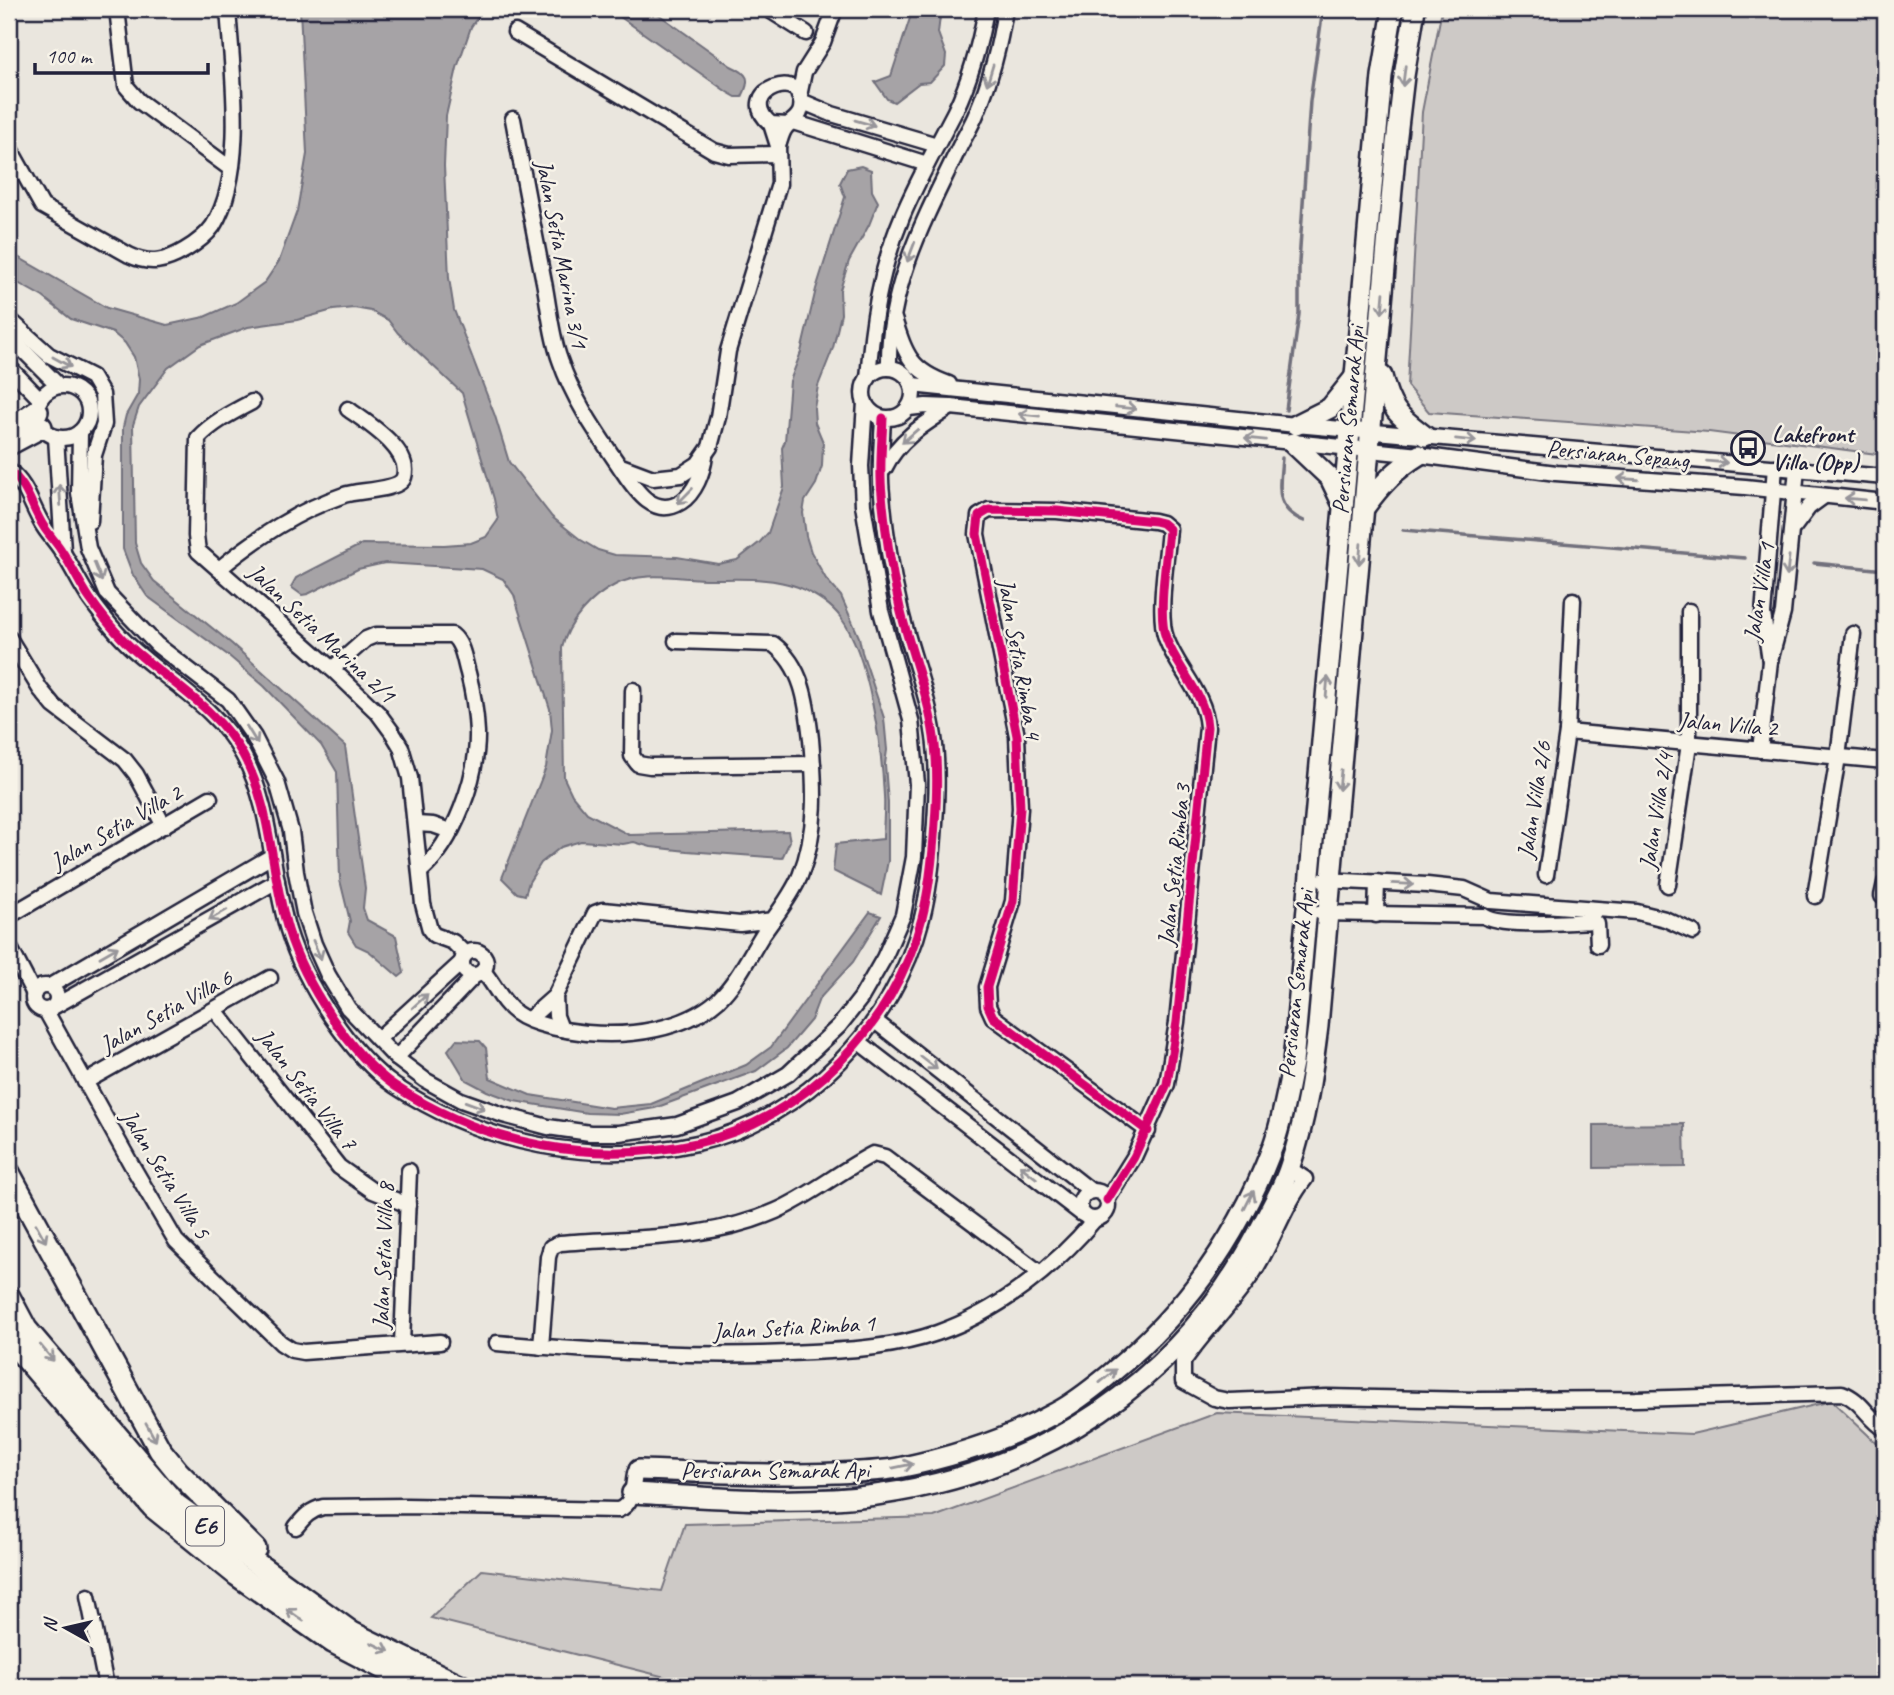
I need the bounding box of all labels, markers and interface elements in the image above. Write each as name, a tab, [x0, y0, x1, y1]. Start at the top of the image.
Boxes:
scale bar	[35, 32, 208, 76]
text: 100 m	[46, 43, 93, 69]
one-way arrow	[983, 64, 996, 86]
one-way arrow	[1397, 64, 1410, 87]
one-way arrow	[854, 118, 876, 131]
street label: Jalan Setia Marina 3/1	[529, 156, 595, 352]
one-way arrow	[903, 241, 916, 263]
one-way arrow	[1376, 291, 1389, 313]
street label: Persiaran Semarak Api	[1325, 322, 1371, 515]
one-way arrow	[51, 356, 72, 369]
one-way arrow	[1114, 401, 1137, 414]
one-way arrow	[1018, 409, 1041, 422]
place label: Lakefront Villa (Opp)	[1772, 419, 1861, 477]
one-way arrow	[902, 428, 920, 444]
bus stop icon: Lakefront Villa (Opp)	[1729, 429, 1767, 467]
one-way arrow	[1244, 432, 1267, 445]
one-way arrow	[1454, 433, 1477, 446]
street label: Persiaran Sepang	[1545, 433, 1692, 475]
one-way arrow	[1705, 456, 1728, 469]
one-way arrow	[1617, 472, 1640, 485]
one-way arrow	[53, 484, 66, 507]
one-way arrow	[677, 487, 695, 504]
one-way arrow	[1844, 492, 1867, 505]
street label: Jalan Villa 1	[1736, 539, 1782, 644]
one-way arrow	[1353, 542, 1366, 564]
one-way arrow	[1782, 554, 1795, 577]
street label: Jalan Setia Marina 2/1	[241, 556, 403, 710]
one-way arrow	[92, 560, 105, 582]
street label: Jalan Setia Rimba 4	[991, 575, 1049, 744]
one-way arrow	[1321, 676, 1334, 699]
street label: Jalan Villa 2	[1676, 705, 1781, 743]
one-way arrow	[245, 724, 259, 744]
street label: Jalan Villa 2/6	[1510, 738, 1558, 862]
street label: Jalan Villa 2/4	[1632, 748, 1680, 873]
one-way arrow	[1333, 768, 1346, 791]
street label: Jalan Setia Villa 2	[44, 776, 189, 877]
street label: Jalan Setia Rimba 3	[1150, 780, 1198, 948]
one-way arrow	[1391, 877, 1414, 890]
street label: Persiaran Semarak Api	[1271, 886, 1321, 1079]
one-way arrow	[208, 908, 228, 922]
one-way arrow	[312, 939, 325, 961]
one-way arrow	[98, 945, 118, 959]
street label: Jalan Setia Villa 6	[94, 962, 238, 1060]
one-way arrow	[411, 992, 428, 1009]
street label: Jalan Setia Villa 7	[249, 1021, 365, 1157]
one-way arrow	[919, 1056, 937, 1071]
one-way arrow	[463, 1100, 485, 1112]
street label: Jalan Setia Villa 5	[114, 1103, 218, 1245]
one-way arrow	[1020, 1165, 1038, 1180]
street label: Jalan Setia Villa 8	[365, 1180, 401, 1331]
one-way arrow	[1243, 1190, 1257, 1210]
one-way arrow	[35, 1222, 49, 1242]
street label: Jalan Setia Rimba 1	[711, 1308, 877, 1346]
one-way arrow	[39, 1344, 55, 1362]
one-way arrow	[1099, 1368, 1117, 1383]
one-way arrow	[144, 1422, 158, 1442]
street label: Persiaran Semarak Api	[681, 1455, 872, 1485]
one-way arrow	[891, 1458, 914, 1472]
road number: E6	[186, 1506, 224, 1546]
north arrow	[32, 1594, 102, 1664]
one-way arrow	[286, 1608, 305, 1622]
text: N	[37, 1615, 63, 1633]
one-way arrow	[369, 1641, 390, 1654]

